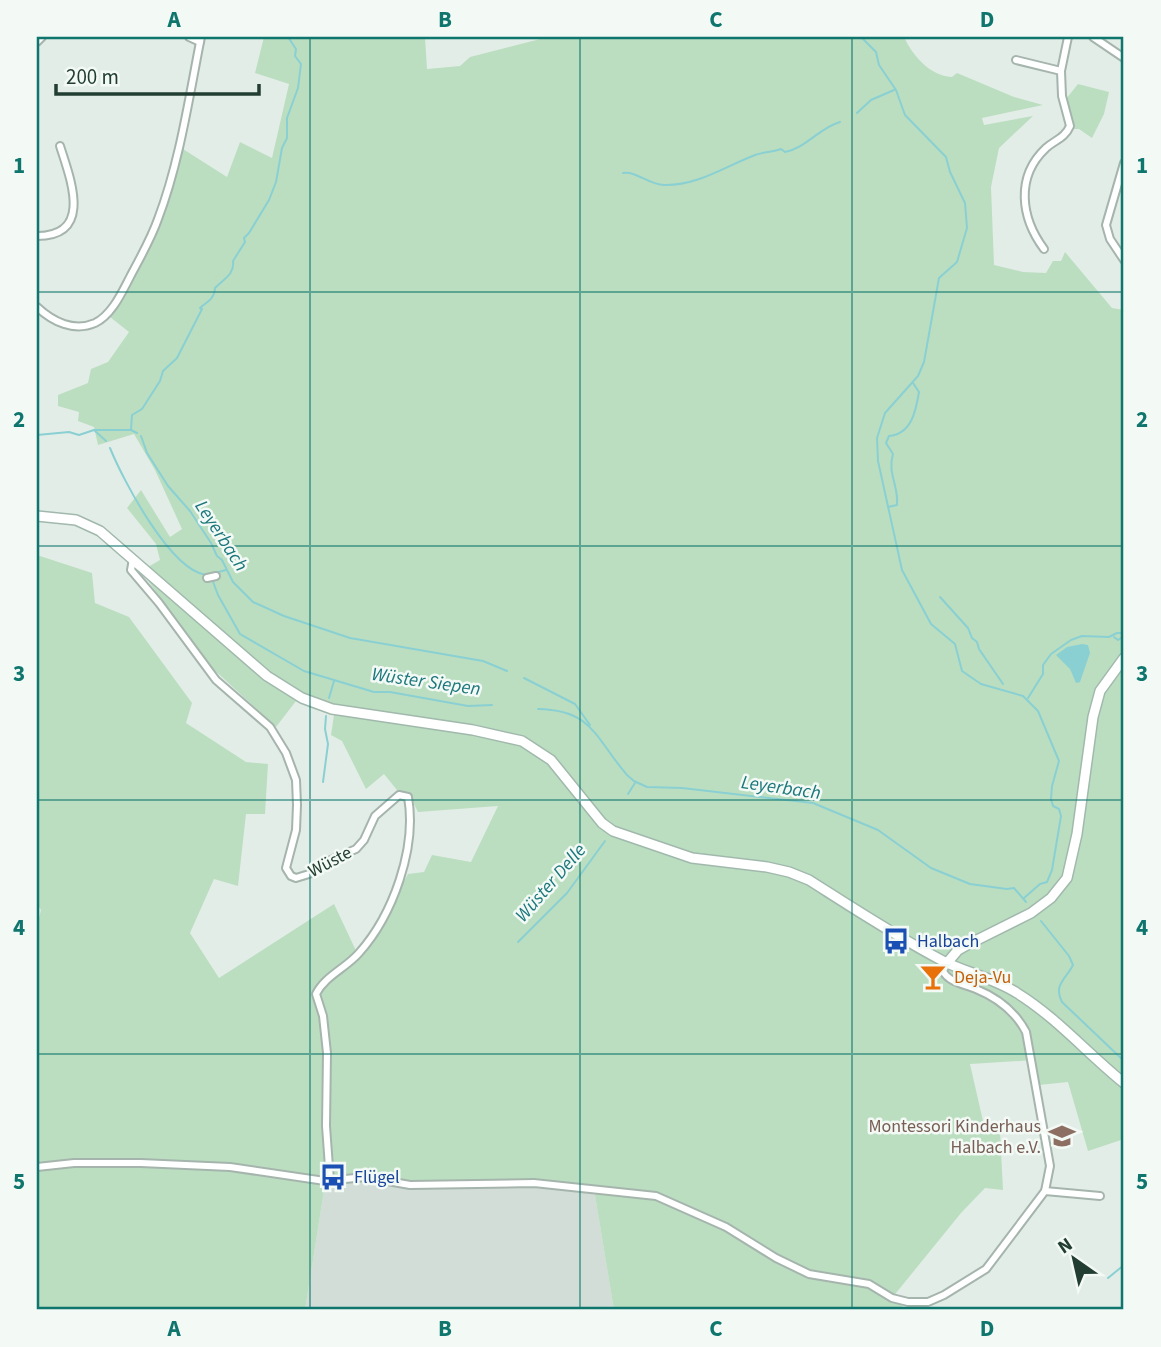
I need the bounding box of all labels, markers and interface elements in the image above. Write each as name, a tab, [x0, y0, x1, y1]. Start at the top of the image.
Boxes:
text: A	[166, 3, 181, 36]
text: B	[438, 3, 452, 36]
text: C	[709, 3, 723, 36]
text: D	[980, 3, 994, 36]
scale bar	[56, 52, 259, 96]
text: 200 m	[66, 62, 119, 92]
text: 1	[13, 149, 25, 182]
text: 1	[1136, 149, 1148, 182]
text: 2	[13, 403, 25, 436]
text: 2	[1136, 403, 1148, 436]
water label: Leyerbach	[188, 495, 254, 577]
text: 3	[13, 657, 25, 690]
text: 3	[1136, 657, 1148, 690]
water label: Wüster Siepen	[370, 661, 482, 703]
water label: Leyerbach	[740, 769, 822, 807]
water label: Wüster Delle	[509, 838, 593, 928]
street label: Wüste	[304, 840, 356, 884]
text: 4	[13, 911, 25, 944]
text: 4	[1136, 911, 1148, 944]
bus stop icon: Halbach	[881, 926, 911, 956]
place label: Halbach	[917, 929, 979, 954]
bar icon: Deja-Vu	[918, 962, 948, 992]
place label: Deja-Vu	[954, 965, 1011, 990]
place label: Montessori Kinderhaus Halbach e.V.	[868, 1114, 1041, 1160]
school or university icon: Montessori Kinderhaus Halbach e.V.	[1047, 1121, 1077, 1151]
bus stop icon: Flügel	[318, 1162, 348, 1192]
text: 5	[13, 1165, 25, 1198]
place label: Flügel	[354, 1165, 400, 1190]
text: 5	[1136, 1165, 1148, 1198]
north arrow	[1038, 1224, 1108, 1294]
text: N	[1053, 1231, 1078, 1261]
text: A	[166, 1312, 181, 1345]
text: B	[438, 1312, 452, 1345]
text: C	[709, 1312, 723, 1345]
text: D	[980, 1312, 994, 1345]

